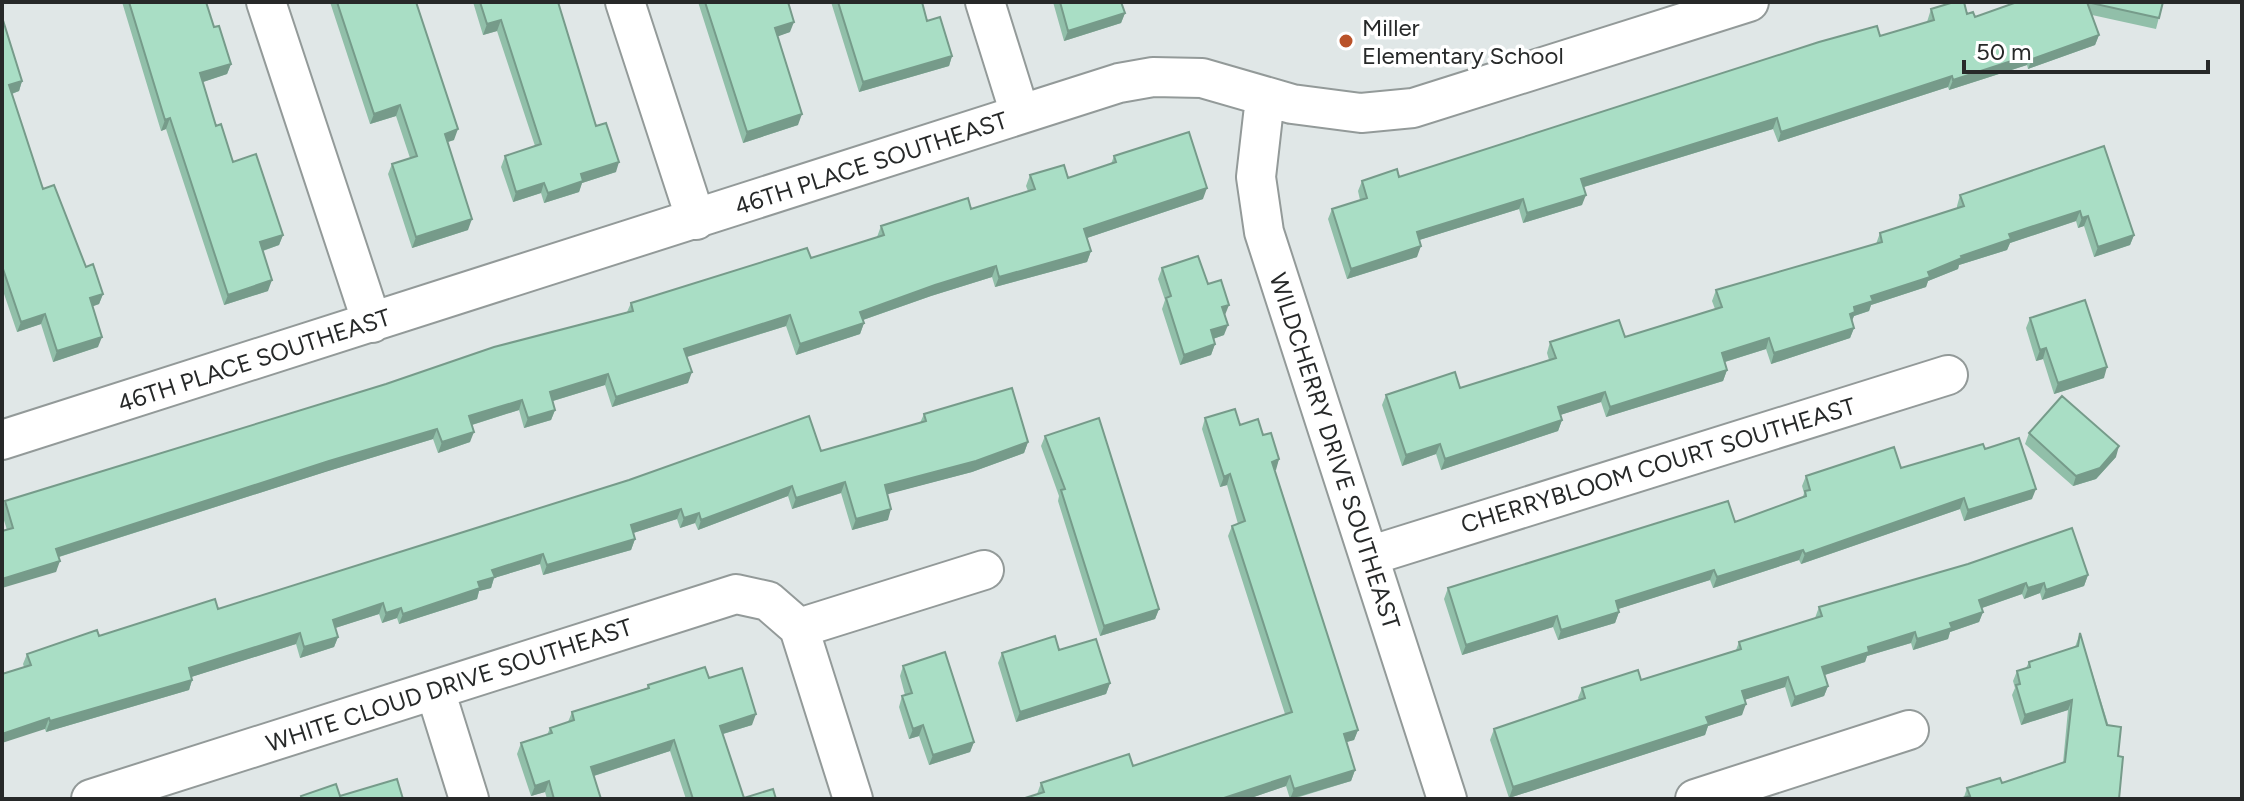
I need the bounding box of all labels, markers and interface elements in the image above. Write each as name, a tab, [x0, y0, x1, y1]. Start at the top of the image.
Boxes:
place label: Miller Elementary School	[1362, 13, 1564, 70]
scale bar	[1964, 24, 2208, 74]
marker: Miller Elementary School	[1337, 32, 1355, 50]
text: 50 m	[1976, 37, 2032, 66]
street label: 46TH PLACE SOUTHEAST	[731, 105, 1011, 221]
street label: WILDCHERRY DRIVE SOUTHEAST	[1264, 269, 1406, 633]
street label: 46TH PLACE SOUTHEAST	[114, 302, 394, 418]
street label: CHERRYBLOOM COURT SOUTHEAST	[1457, 391, 1859, 539]
street label: WHITE CLOUD DRIVE SOUTHEAST	[262, 612, 636, 758]

